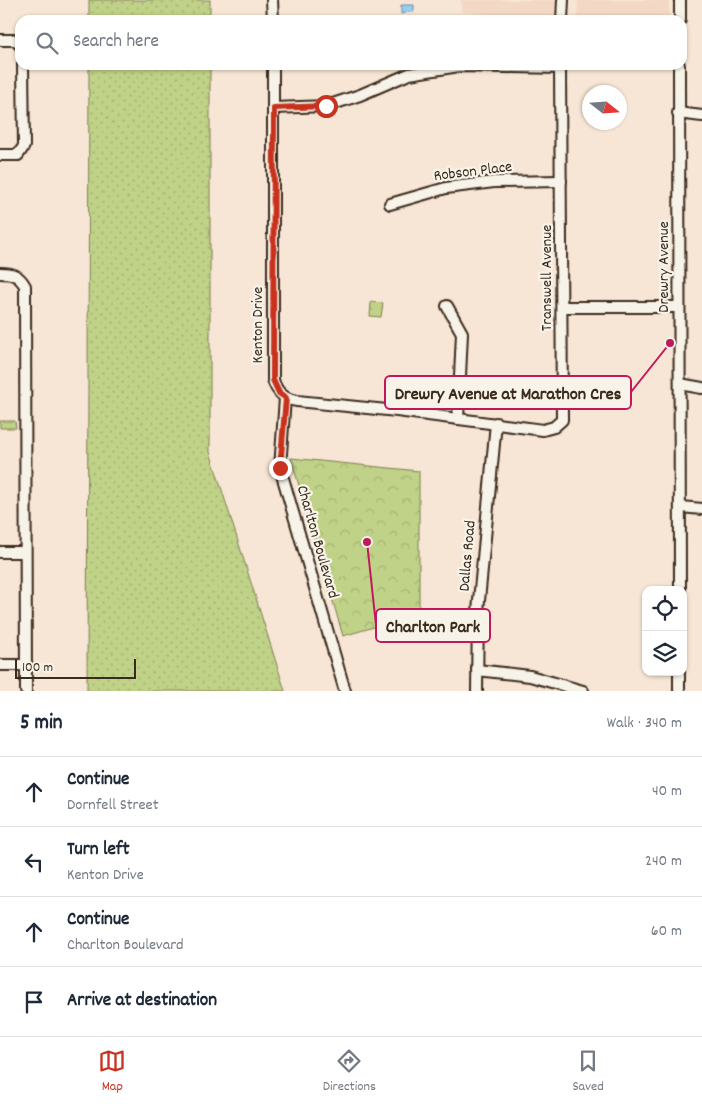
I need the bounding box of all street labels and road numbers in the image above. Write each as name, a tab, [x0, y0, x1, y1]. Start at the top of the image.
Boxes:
street label: Robson Place	[432, 156, 514, 188]
street label: Drewry Avenue	[653, 221, 676, 313]
street label: Transwell Avenue	[536, 225, 559, 331]
street label: Kenton Drive	[247, 287, 270, 363]
street label: Charlton Boulevard	[290, 483, 344, 601]
street label: Dallas Road	[453, 520, 483, 592]

